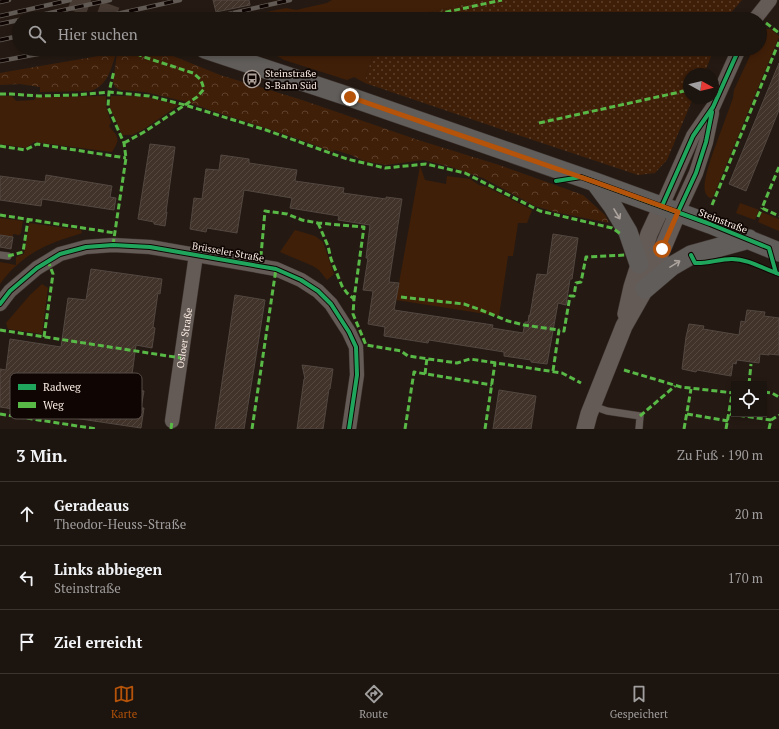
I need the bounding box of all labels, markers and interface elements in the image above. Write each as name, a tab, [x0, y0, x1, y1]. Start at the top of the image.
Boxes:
search box	[12, 12, 767, 56]
icon: search	[26, 23, 48, 45]
text: Hier suchen	[58, 24, 138, 44]
place label: Steinstraße S-Bahn Süd	[265, 67, 317, 92]
north arrow	[683, 68, 719, 104]
bus stop icon: Steinstraße S-Bahn Süd	[242, 69, 262, 89]
route end	[341, 88, 359, 106]
street label: Steinstraße	[697, 206, 749, 236]
one-way arrow	[614, 208, 622, 220]
street label: Brüsseler Straße	[191, 239, 265, 265]
route start	[653, 240, 671, 258]
one-way arrow	[670, 260, 681, 269]
street label: Osloer Straße	[173, 307, 195, 369]
legend	[10, 373, 142, 419]
text: Radweg	[43, 380, 81, 394]
map controls	[731, 381, 767, 417]
button: locate	[731, 381, 767, 417]
text: Weg	[43, 398, 64, 412]
text: 3 Min.	[16, 444, 68, 467]
text: Zu Fuß · 190 m	[677, 446, 763, 464]
text: Geradeaus	[54, 495, 129, 515]
icon: ahead	[16, 503, 38, 525]
text: 20 m	[735, 505, 763, 523]
text: Theodor-Heuss-Straße	[54, 515, 186, 533]
text: Links abbiegen	[54, 559, 162, 579]
icon: left	[16, 567, 38, 589]
text: 170 m	[728, 569, 763, 587]
text: Steinstraße	[54, 579, 121, 597]
icon: arrive	[16, 631, 38, 653]
text: Ziel erreicht	[54, 632, 142, 652]
tab: Karte	[111, 683, 137, 721]
tab: Route	[359, 683, 388, 721]
tab: Gespeichert	[610, 683, 668, 721]

